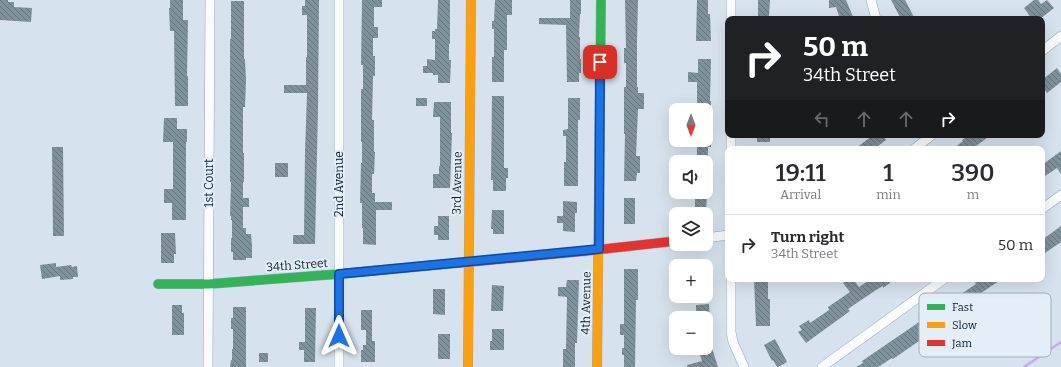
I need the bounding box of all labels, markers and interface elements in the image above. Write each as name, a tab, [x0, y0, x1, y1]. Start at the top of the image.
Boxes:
text: 50 m	[803, 30, 868, 63]
icon: right	[737, 32, 789, 84]
pin	[583, 45, 617, 79]
icon: arrive	[589, 51, 611, 73]
text: 34th Street	[803, 64, 896, 86]
north arrow	[669, 103, 713, 147]
map controls	[669, 103, 713, 355]
icon: left	[811, 108, 833, 130]
icon: ahead	[853, 108, 875, 130]
icon: ahead	[895, 108, 917, 130]
icon: right	[937, 108, 959, 130]
street label: 2nd Avenue	[332, 151, 346, 217]
street label: 3rd Avenue	[449, 151, 465, 215]
button: sound	[669, 155, 713, 199]
street label: 1st Court	[202, 158, 216, 207]
text: 19:11	[776, 159, 826, 187]
text: 1	[883, 159, 893, 187]
text: 390	[951, 159, 994, 187]
text: Arrival	[780, 187, 821, 202]
text: min	[876, 187, 901, 202]
text: m	[967, 187, 979, 202]
button: layers	[669, 207, 713, 251]
text: Turn right	[771, 228, 844, 246]
icon: right	[737, 234, 759, 256]
text: 50 m	[998, 236, 1033, 254]
text: 34th Street	[771, 246, 838, 261]
street label: 34th Street	[266, 256, 329, 274]
button: +	[669, 259, 713, 303]
street label: 4th Avenue	[578, 271, 594, 335]
legend	[919, 293, 1051, 357]
text: Fast	[952, 301, 973, 314]
button: −	[669, 311, 713, 355]
position arrow	[318, 315, 360, 357]
text: Slow	[952, 319, 977, 332]
text: Jam	[951, 337, 972, 350]

